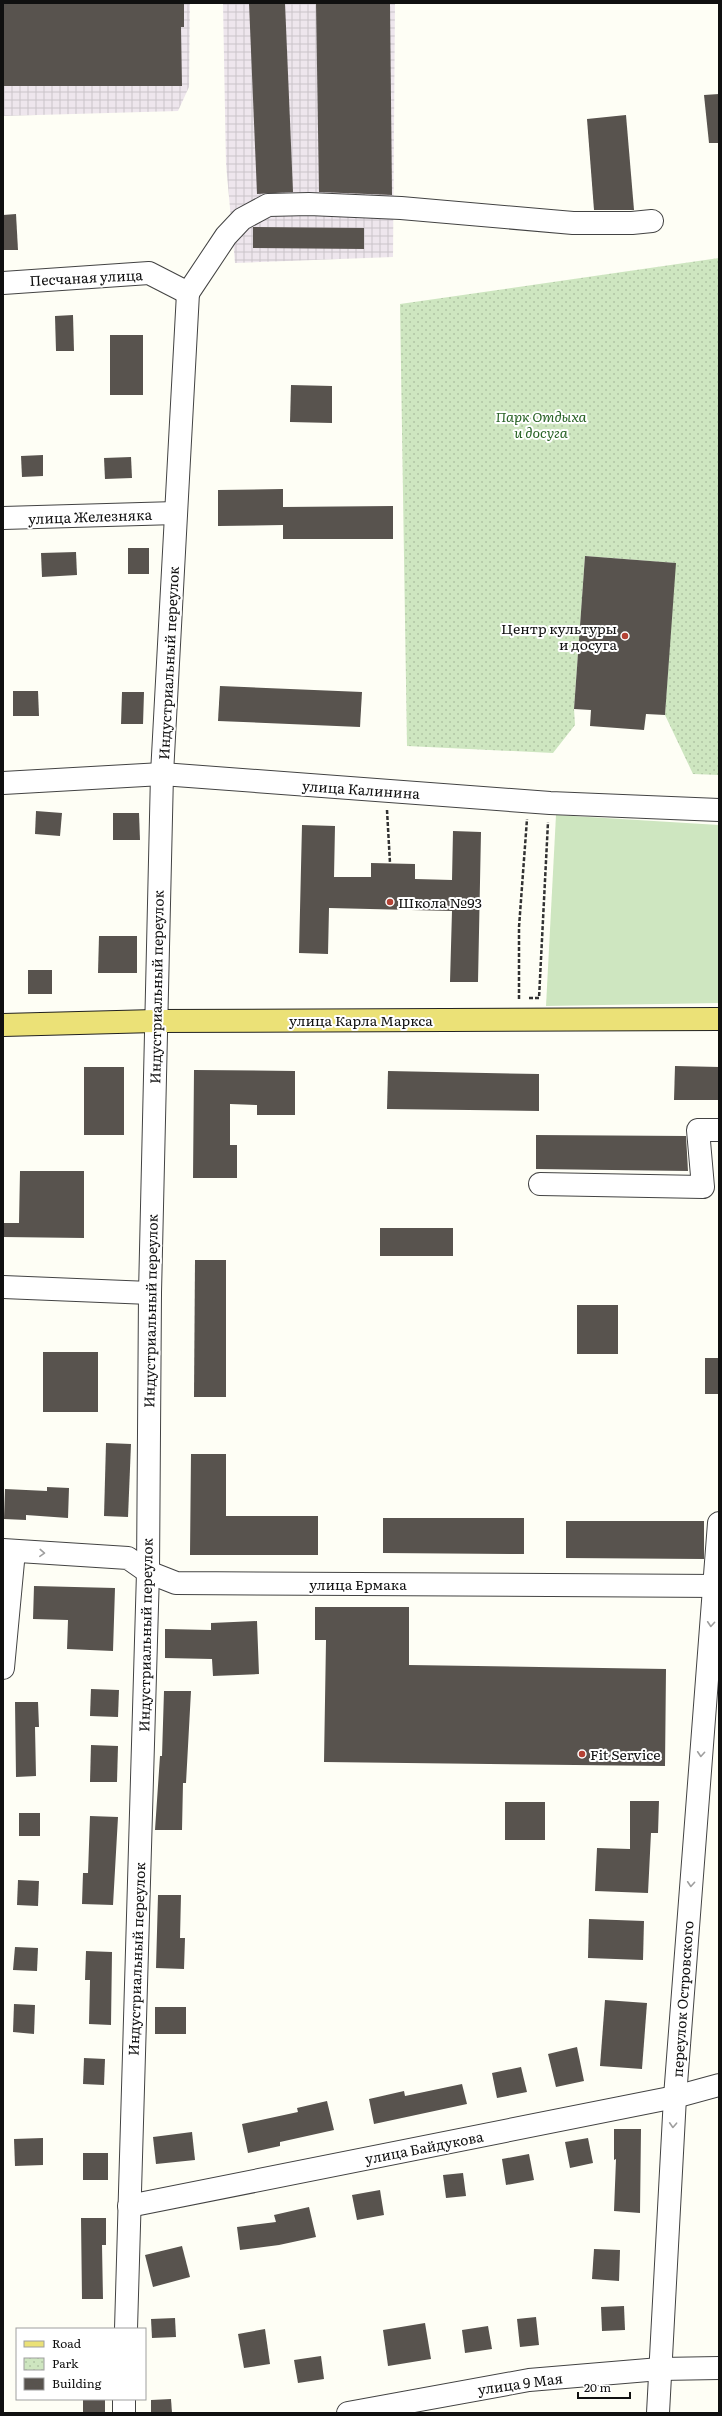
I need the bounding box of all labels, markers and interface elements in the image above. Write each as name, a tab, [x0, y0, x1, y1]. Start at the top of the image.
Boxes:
street label: Песчаная улица	[29, 264, 144, 290]
park label: Парк Отдыха и досуга	[495, 406, 587, 442]
street label: улица Железняка	[28, 504, 153, 528]
street label: Индустриальный переулок	[153, 565, 183, 760]
place label: Центр культуры и досуга	[501, 618, 617, 654]
marker: Центр культуры и досуга	[620, 631, 630, 641]
street label: улица Калинина	[301, 775, 421, 803]
street label: Индустриальный переулок	[144, 889, 168, 1084]
place label: Школа №93	[398, 892, 482, 912]
marker: Школа №93	[385, 897, 395, 907]
street label: улица Карла Маркса	[289, 1010, 433, 1030]
street label: Индустриальный переулок	[138, 1213, 162, 1408]
street label: Индустриальный переулок	[133, 1537, 157, 1732]
one-way arrow	[39, 1548, 45, 1557]
street label: улица Ермака	[309, 1574, 407, 1594]
one-way arrow	[706, 1621, 715, 1628]
place label: Fit Service	[590, 1744, 661, 1764]
marker: Fit Service	[577, 1749, 587, 1759]
one-way arrow	[696, 1751, 705, 1757]
street label: Индустриальный переулок	[123, 1861, 149, 2056]
one-way arrow	[686, 1881, 695, 1887]
street label: переулок Островского	[667, 1920, 697, 2078]
one-way arrow	[669, 2122, 677, 2128]
street label: улица Байдукова	[363, 2126, 485, 2168]
legend	[16, 2328, 146, 2400]
text: Road	[52, 2334, 82, 2352]
text: Park	[52, 2354, 79, 2372]
street label: улица 9 Мая	[476, 2367, 564, 2399]
text: Building	[52, 2374, 102, 2392]
scale bar	[578, 2374, 630, 2400]
text: 20 m	[584, 2378, 611, 2396]

